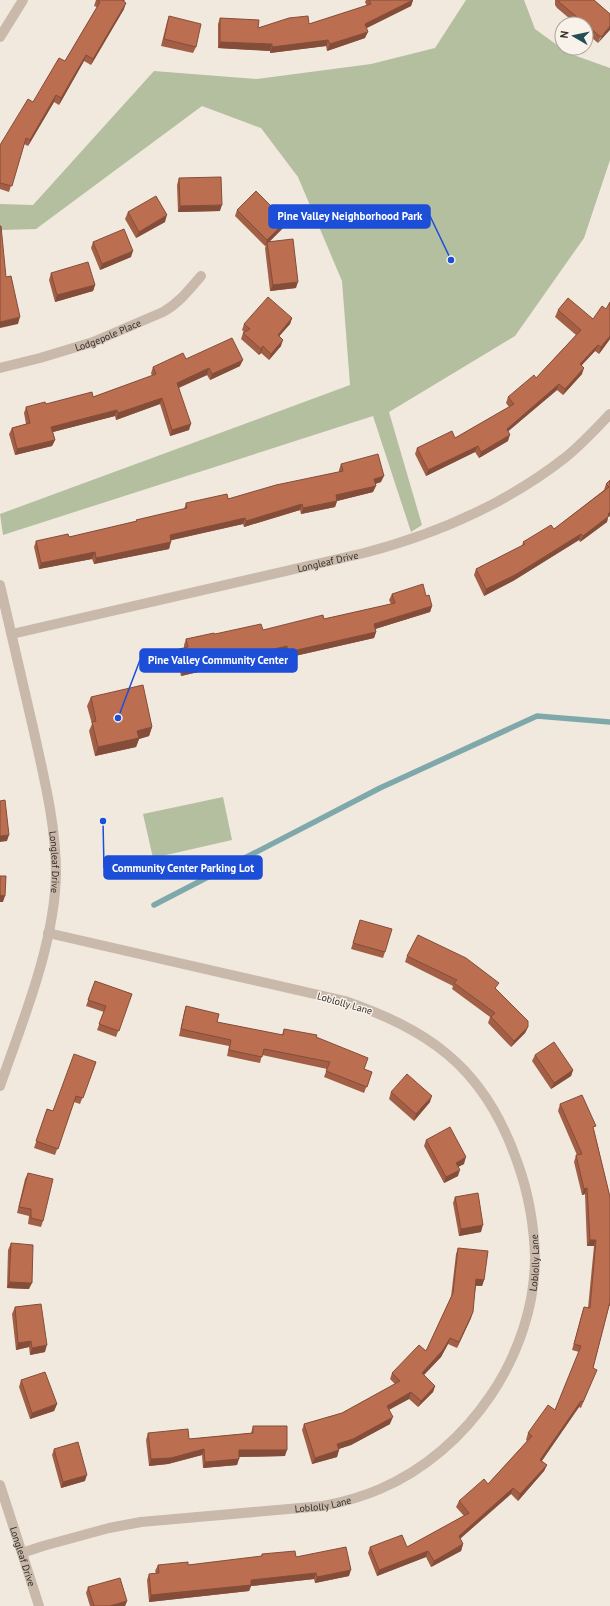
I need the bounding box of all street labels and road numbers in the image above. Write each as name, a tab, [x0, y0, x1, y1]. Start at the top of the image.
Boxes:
street label: Lodgepole Place	[73, 316, 143, 354]
street label: Longleaf Drive	[296, 549, 360, 575]
street label: Longleaf Drive	[46, 830, 62, 894]
street label: Loblolly Lane	[316, 989, 374, 1018]
street label: Loblolly Lane	[526, 1234, 542, 1292]
street label: Loblolly Lane	[294, 1494, 353, 1515]
street label: Longleaf Drive	[7, 1525, 38, 1588]

